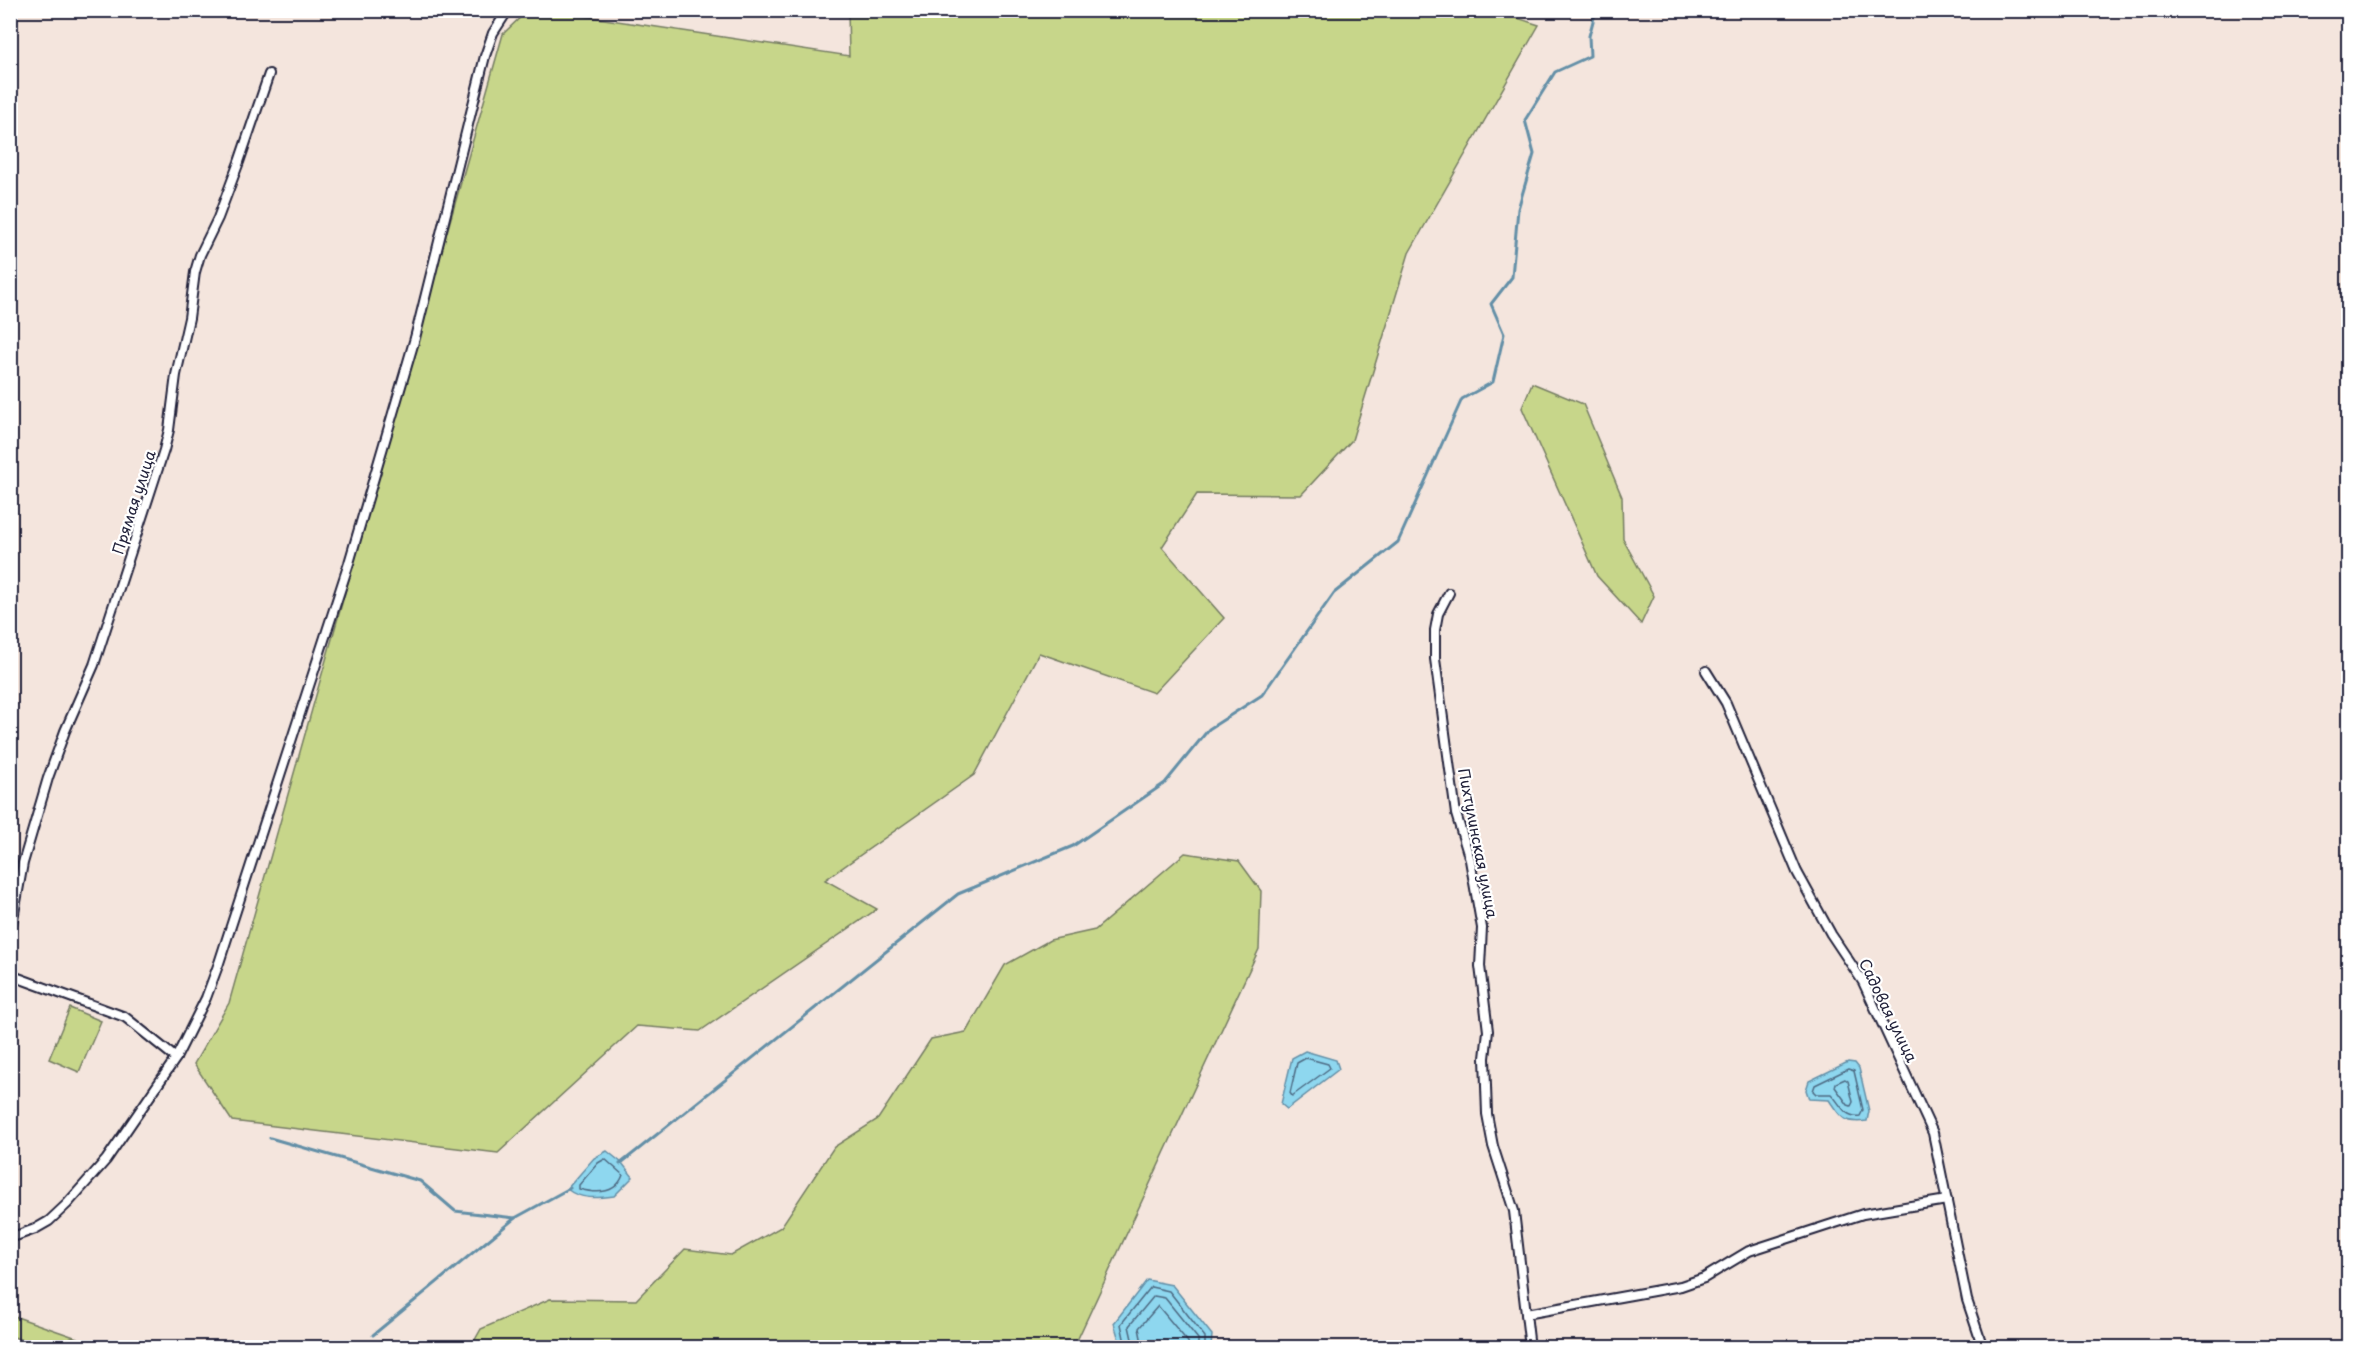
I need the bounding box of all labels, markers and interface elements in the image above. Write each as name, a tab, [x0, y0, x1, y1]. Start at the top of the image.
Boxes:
street label: Прямая улица	[105, 447, 161, 557]
street label: Пихтулинская улица	[1453, 766, 1505, 920]
street label: Садовая улица	[1854, 954, 1924, 1066]

